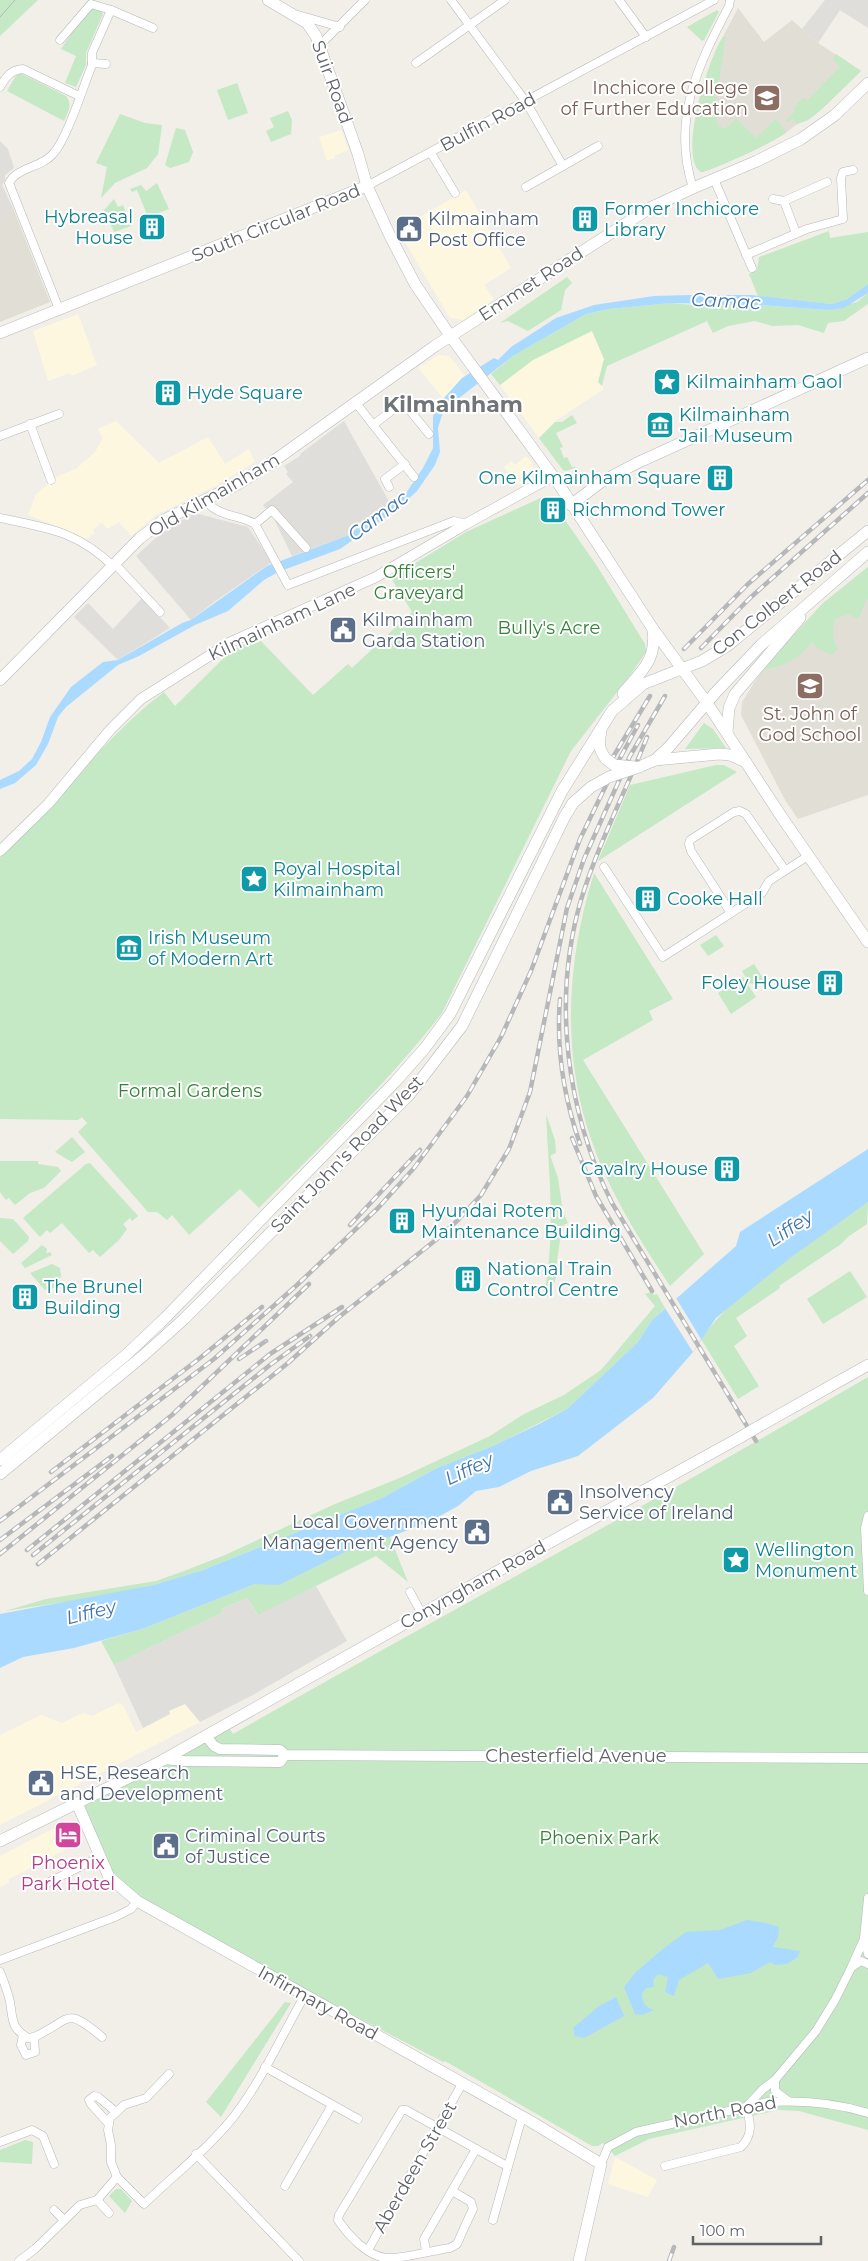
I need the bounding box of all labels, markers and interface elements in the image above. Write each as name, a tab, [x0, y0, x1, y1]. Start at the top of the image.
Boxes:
street label: Suir Road	[307, 37, 357, 127]
place label: Inchicore College of Further Education	[560, 77, 748, 120]
school or university icon: Inchicore College of Further Education	[752, 83, 782, 113]
street label: Bulfin Road	[436, 88, 540, 156]
street label: South Circular Road	[188, 179, 364, 267]
place label: Former Inchicore Library	[604, 198, 759, 241]
building icon: Former Inchicore Library	[570, 204, 600, 234]
place label: Hybreasal House	[44, 206, 133, 249]
place label: Kilmainham Post Office	[428, 208, 539, 251]
building icon: Hybreasal House	[137, 212, 167, 242]
public building icon: Kilmainham Post Office	[394, 214, 424, 244]
street label: Emmet Road	[475, 242, 587, 326]
water label: Camac	[691, 288, 762, 314]
place icon: Kilmainham Gaol	[652, 367, 682, 397]
place label: Kilmainham Gaol	[686, 371, 842, 393]
building icon: Hyde Square	[153, 378, 183, 408]
place label: Hyde Square	[187, 382, 303, 404]
district label: Kilmainham	[383, 391, 523, 418]
place label: Kilmainham Jail Museum	[678, 404, 793, 447]
museum icon: Kilmainham Jail Museum	[645, 410, 675, 440]
street label: Old Kilmainham	[144, 448, 284, 542]
building icon: One Kilmainham Square	[705, 463, 735, 493]
place label: One Kilmainham Square	[478, 467, 701, 489]
water label: Camac	[343, 486, 413, 546]
building icon: Richmond Tower	[538, 495, 568, 525]
place label: Richmond Tower	[572, 499, 726, 521]
street label: Con Colbert Road	[708, 545, 846, 661]
park label: Officers' Graveyard	[374, 561, 464, 604]
street label: Kilmainham Lane	[205, 578, 359, 666]
place label: Kilmainham Garda Station	[362, 609, 485, 652]
public building icon: Kilmainham Garda Station	[328, 615, 358, 645]
park label: Bully's Acre	[498, 617, 601, 639]
school or university icon: St. John of God School	[795, 671, 825, 701]
place label: St. John of God School	[759, 703, 861, 746]
place label: Royal Hospital Kilmainham	[273, 858, 401, 901]
place icon: Royal Hospital Kilmainham	[239, 864, 269, 894]
building icon: Cooke Hall	[633, 884, 663, 914]
place label: Cooke Hall	[667, 888, 763, 910]
place label: Irish Museum of Modern Art	[148, 927, 273, 970]
museum icon: Irish Museum of Modern Art	[114, 933, 144, 963]
building icon: Foley House	[815, 968, 845, 998]
place label: Foley House	[701, 972, 811, 994]
street label: Saint John's Road West	[266, 1071, 428, 1237]
park label: Formal Gardens	[118, 1080, 262, 1102]
building icon: Cavalry House	[712, 1154, 742, 1184]
place label: Cavalry House	[581, 1158, 708, 1180]
place label: Hyundai Rotem Maintenance Building	[421, 1200, 621, 1243]
water label: Liffey	[763, 1203, 819, 1252]
building icon: Hyundai Rotem Maintenance Building	[387, 1206, 417, 1236]
place label: National Train Control Centre	[487, 1258, 619, 1301]
building icon: National Train Control Centre	[453, 1264, 483, 1294]
place label: The Brunel Building	[44, 1276, 143, 1319]
building icon: The Brunel Building	[10, 1282, 40, 1312]
water label: Liffey	[441, 1447, 498, 1490]
place label: Insolvency Service of Ireland	[579, 1481, 734, 1524]
public building icon: Insolvency Service of Ireland	[545, 1487, 575, 1517]
place label: Local Government Management Agency	[262, 1511, 458, 1554]
public building icon: Local Government Management Agency	[462, 1517, 492, 1547]
street label: Conyngham Road	[396, 1536, 550, 1634]
place label: Wellington Monument	[755, 1539, 857, 1582]
place icon: Wellington Monument	[721, 1545, 751, 1575]
water label: Liffey	[64, 1594, 120, 1629]
street label: Chesterfield Avenue	[485, 1745, 667, 1767]
place label: HSE, Research and Development	[60, 1762, 223, 1805]
public building icon: HSE, Research and Development	[26, 1768, 56, 1798]
hotel icon: Phoenix Park Hotel	[53, 1820, 83, 1850]
place label: Criminal Courts of Justice	[185, 1825, 325, 1868]
park label: Phoenix Park	[539, 1827, 659, 1849]
public building icon: Criminal Courts of Justice	[151, 1831, 181, 1861]
place label: Phoenix Park Hotel	[21, 1852, 115, 1895]
street label: Infirmary Road	[254, 1961, 382, 2045]
street label: North Road	[672, 2091, 778, 2133]
street label: Aberdeen Street	[368, 2097, 462, 2237]
scale bar	[693, 2214, 820, 2246]
text: 100 m	[700, 2221, 745, 2240]

